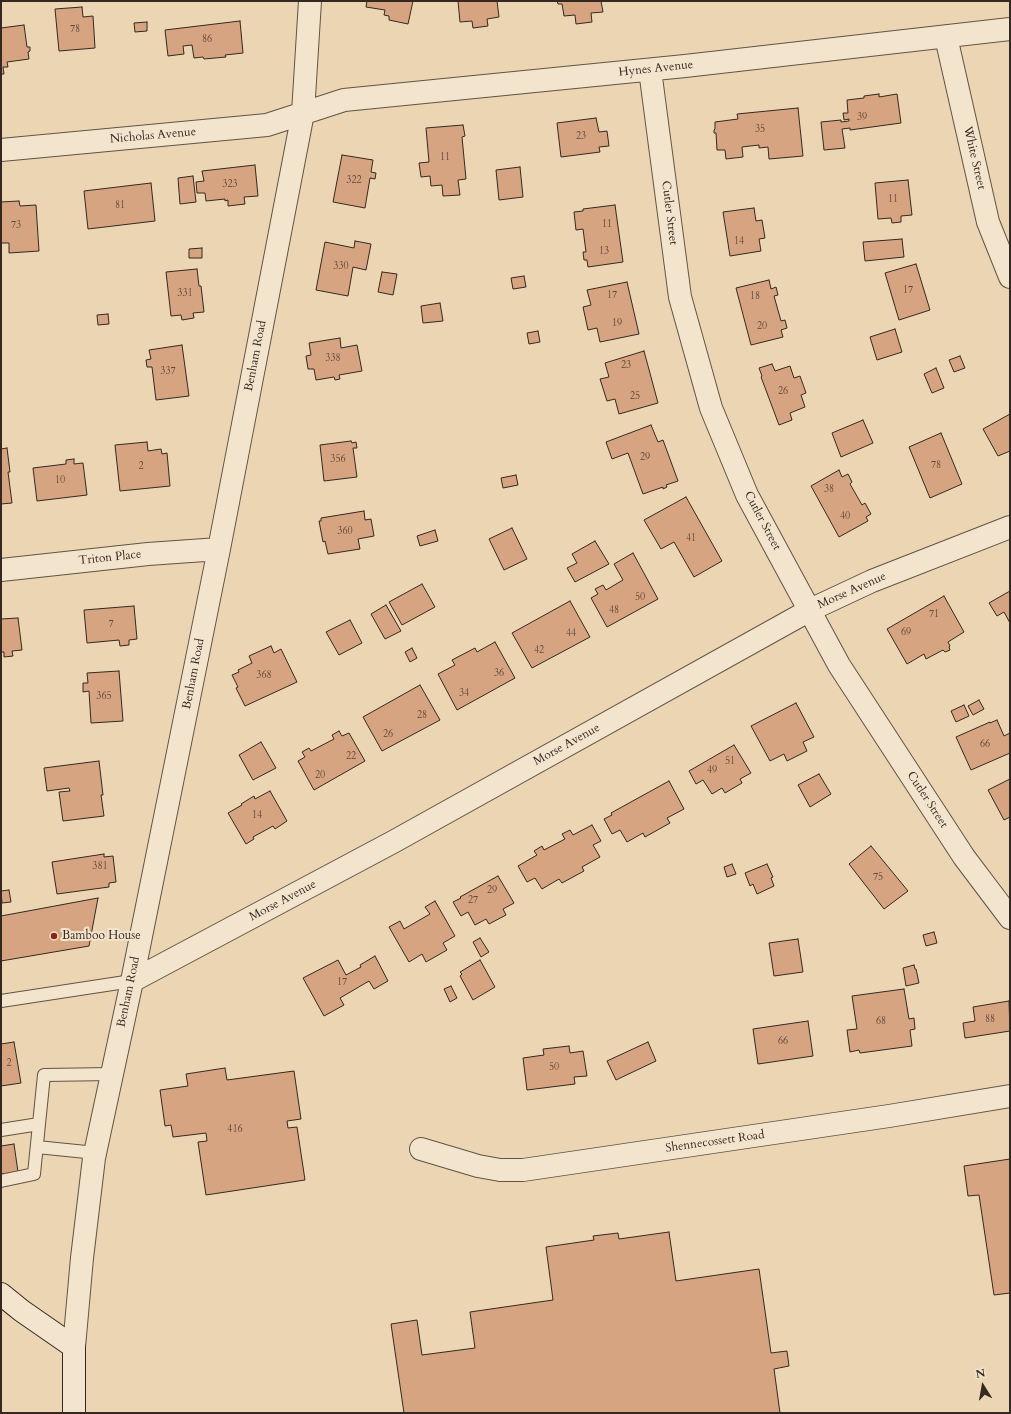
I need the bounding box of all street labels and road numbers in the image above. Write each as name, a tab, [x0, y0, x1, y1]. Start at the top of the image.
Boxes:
street label: Hynes Avenue	[618, 58, 694, 80]
street label: Nicholas Avenue	[109, 125, 197, 147]
street label: White Street	[960, 125, 988, 191]
street label: Cutler Street	[658, 180, 680, 246]
street label: Benham Road	[242, 319, 270, 393]
street label: Cutler Street	[740, 489, 784, 553]
street label: Triton Place	[78, 548, 142, 568]
street label: Morse Avenue	[815, 569, 889, 613]
street label: Benham Road	[180, 637, 208, 711]
street label: Morse Avenue	[531, 721, 603, 769]
street label: Cutler Street	[903, 769, 951, 831]
street label: Morse Avenue	[247, 877, 319, 925]
street label: Benham Road	[114, 955, 144, 1029]
street label: Shennecossett Road	[665, 1128, 765, 1156]

